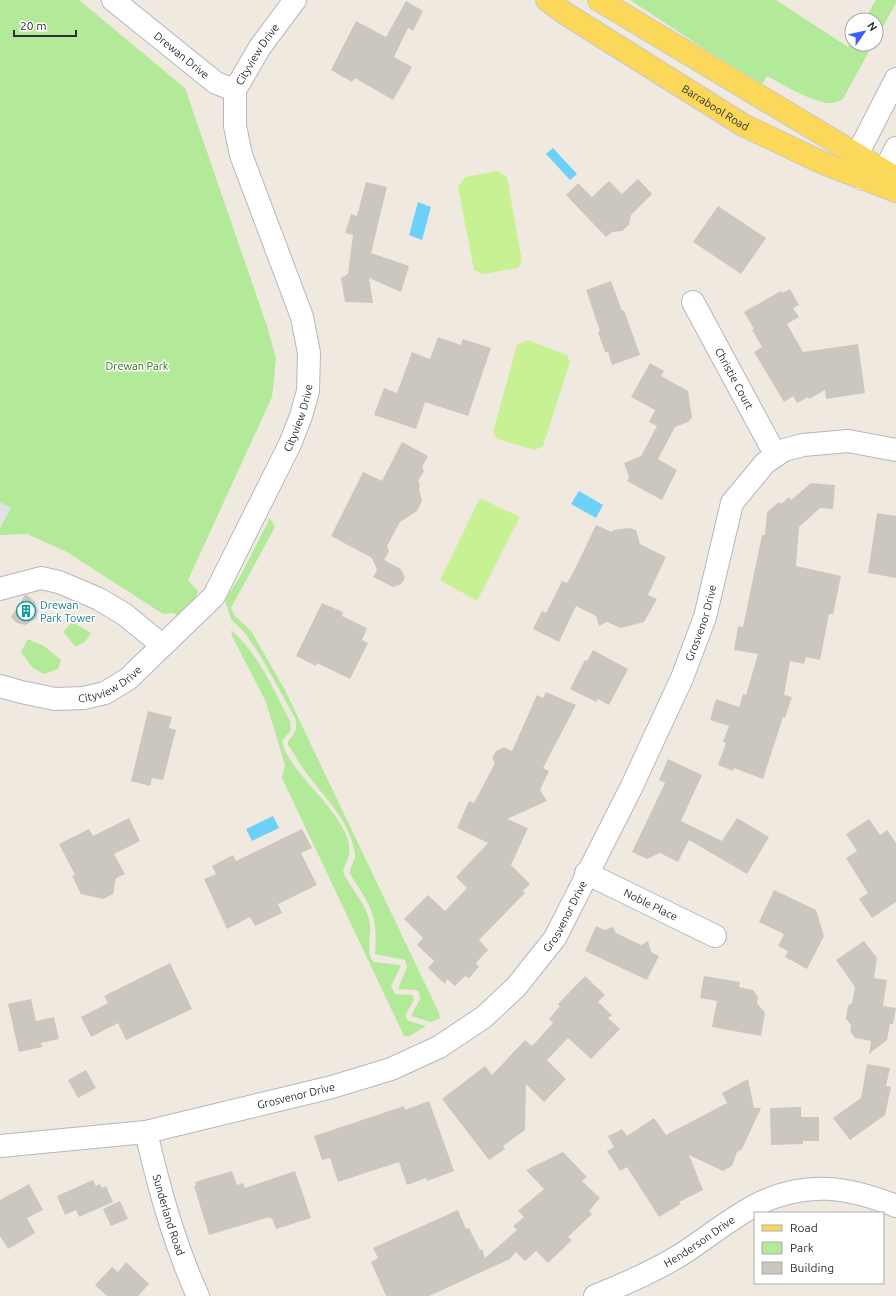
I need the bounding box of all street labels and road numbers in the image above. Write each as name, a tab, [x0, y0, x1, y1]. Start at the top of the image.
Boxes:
street label: Cityview Drive	[233, 21, 281, 87]
street label: Drewan Drive	[152, 29, 211, 81]
street label: Barrabool Road	[680, 82, 751, 133]
street label: Christie Court	[713, 346, 756, 412]
street label: Cityview Drive	[281, 384, 314, 454]
street label: Grosvenor Drive	[683, 583, 718, 663]
street label: Cityview Drive	[78, 663, 144, 704]
street label: Grosvenor Drive	[540, 878, 589, 954]
street label: Noble Place	[622, 886, 680, 923]
street label: Grosvenor Drive	[256, 1081, 336, 1111]
street label: Sunderland Road	[151, 1173, 187, 1257]
street label: Henderson Drive	[662, 1213, 737, 1269]

